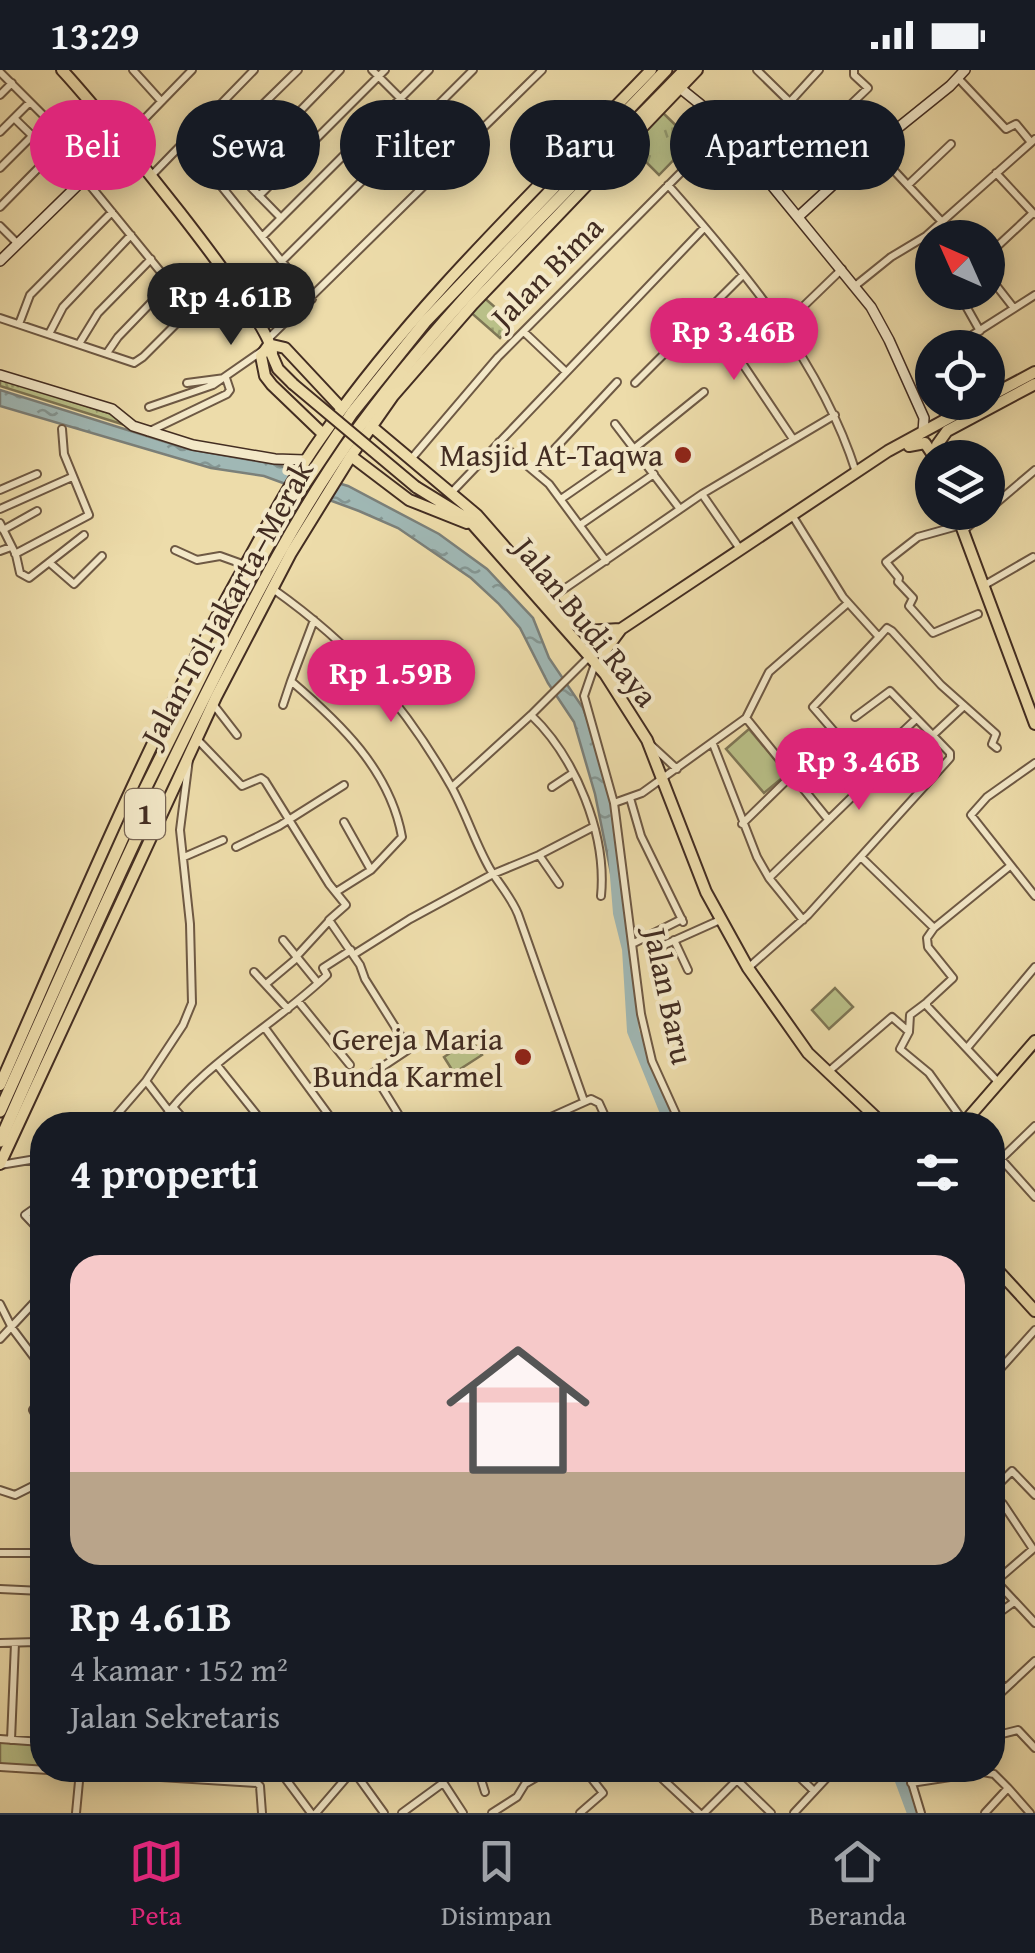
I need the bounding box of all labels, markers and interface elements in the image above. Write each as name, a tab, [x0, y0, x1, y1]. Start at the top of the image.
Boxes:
text: 13:29	[50, 7, 140, 63]
chip: Beli	[30, 100, 156, 190]
chip: Sewa	[176, 100, 320, 190]
chip: Filter	[340, 100, 490, 190]
chip: Baru	[510, 100, 650, 190]
chip: Apartemen	[670, 100, 905, 190]
street label: Jalan Bima	[477, 205, 614, 342]
north arrow	[915, 220, 1005, 310]
map controls	[915, 220, 1005, 530]
pin: Rp 4.61B	[128, 263, 334, 348]
text: Rp 4.61B	[169, 272, 293, 319]
pin: Rp 3.46B	[631, 298, 837, 383]
text: Rp 3.46B	[672, 307, 796, 354]
button: locate	[915, 330, 1005, 420]
place label: Masjid At-Taqwa	[440, 431, 663, 478]
button: layers	[915, 440, 1005, 530]
marker: Masjid At-Taqwa	[672, 444, 694, 466]
street label: Jalan Tol Jakarta–Merak	[126, 451, 325, 758]
street label: Jalan Budi Raya	[500, 523, 670, 717]
pin: Rp 1.59B	[288, 640, 494, 725]
text: Rp 1.59B	[329, 649, 453, 696]
pin: Rp 3.46B	[756, 728, 962, 813]
text: Rp 3.46B	[797, 737, 921, 784]
road number: 1	[125, 789, 165, 839]
street label: Jalan Baru	[631, 920, 707, 1069]
place label: Gereja Maria Bunda Karmel	[313, 1015, 503, 1099]
marker: Gereja Maria Bunda Karmel	[512, 1046, 534, 1068]
text: 4 properti	[70, 1142, 259, 1203]
icon: filters	[910, 1145, 965, 1200]
icon: home	[428, 1320, 608, 1500]
text: Rp 4.61B	[70, 1585, 232, 1646]
text: 4 kamar · 152 m²	[70, 1646, 288, 1693]
text: Jalan Sekretaris	[70, 1693, 280, 1740]
tab: Peta	[129, 1834, 184, 1935]
tab: Disimpan	[441, 1834, 552, 1935]
tab: Beranda	[809, 1834, 906, 1935]

